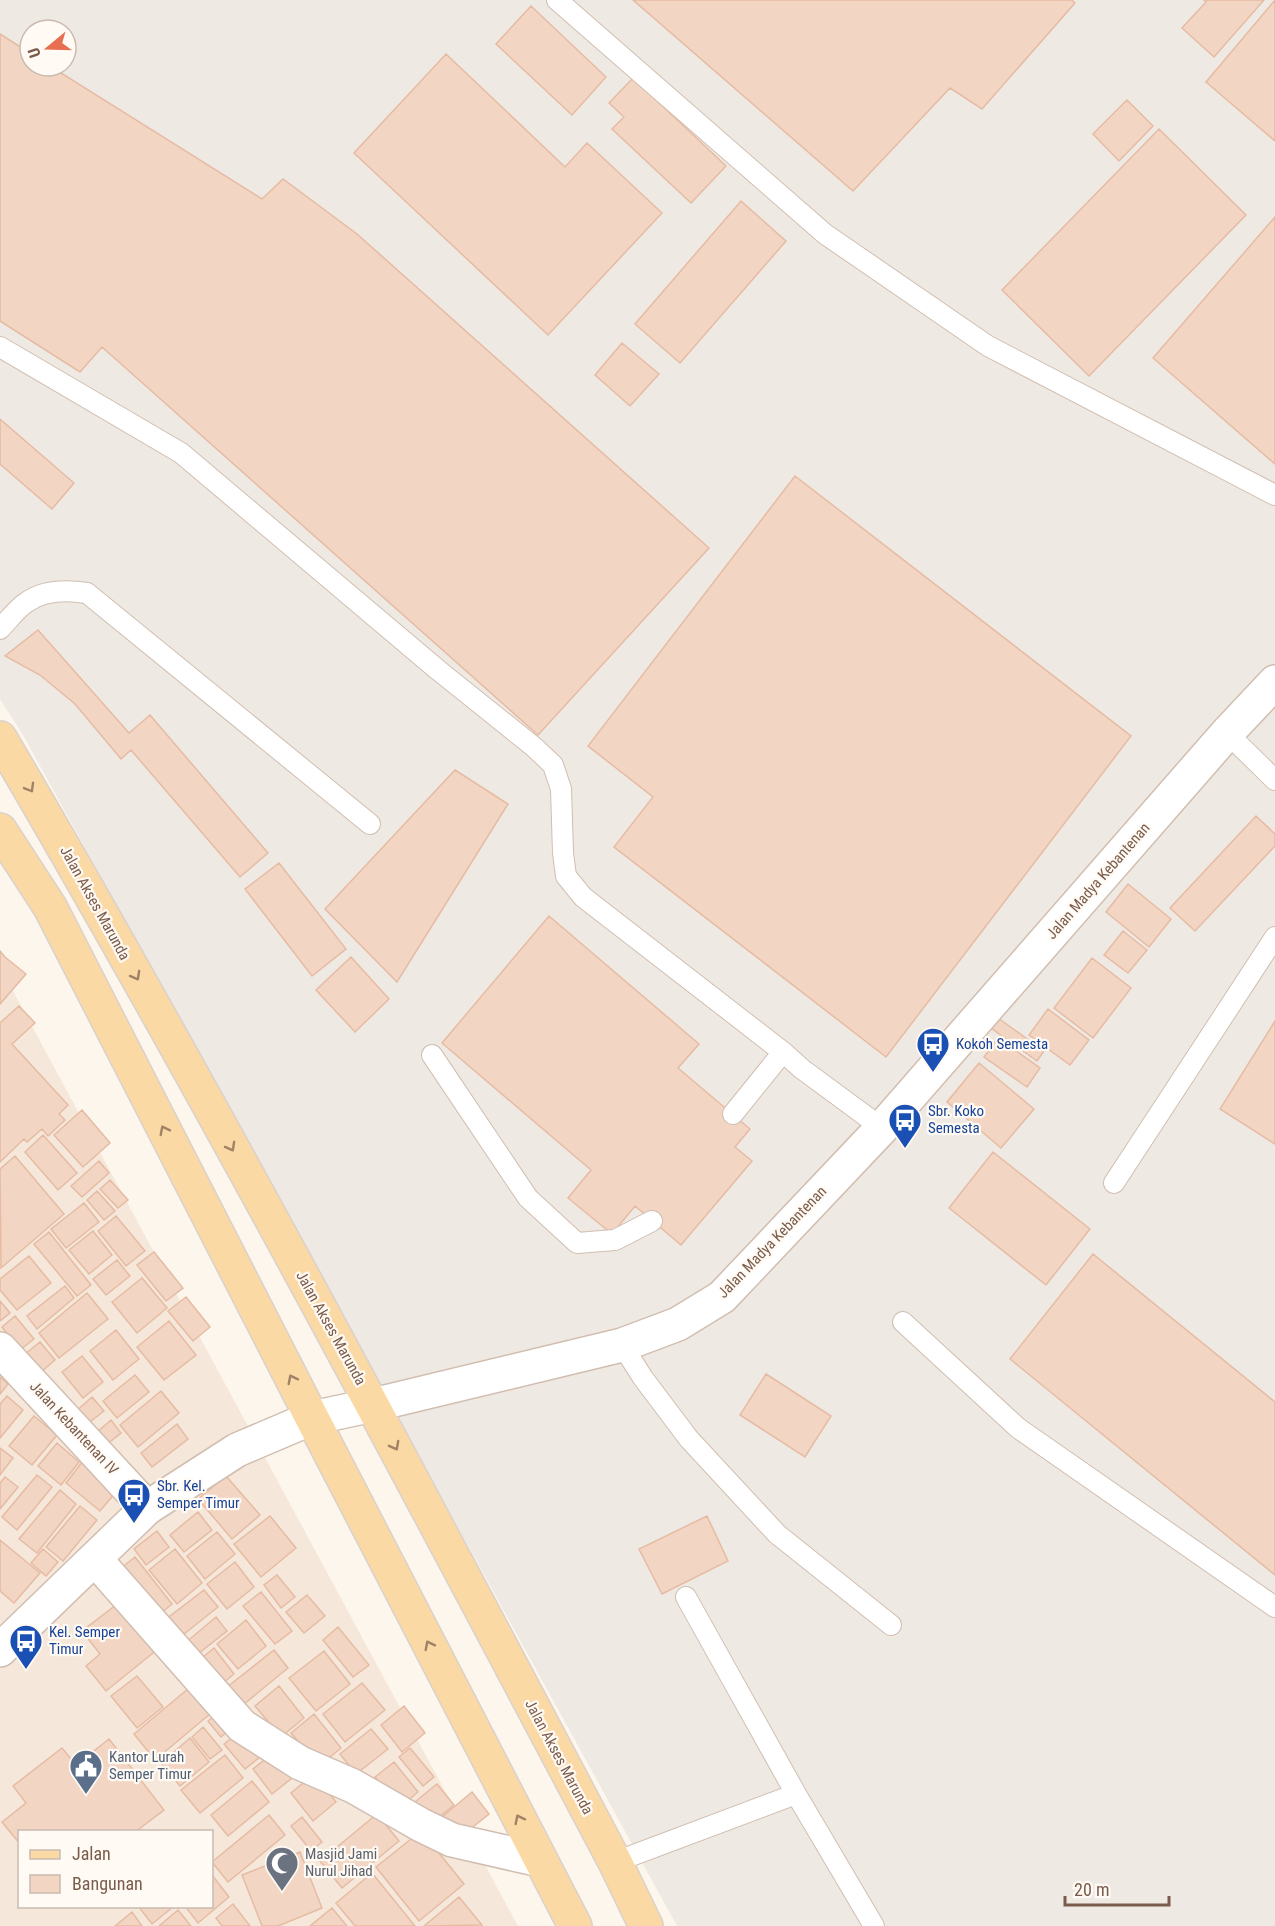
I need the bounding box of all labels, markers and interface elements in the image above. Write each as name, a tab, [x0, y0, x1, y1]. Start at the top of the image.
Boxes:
north arrow	[18, 18, 78, 78]
text: U	[24, 45, 45, 60]
one-way arrow	[22, 782, 34, 792]
street label: Jalan Madya Kebantenan	[1042, 819, 1154, 943]
street label: Jalan Akses Marunda	[56, 843, 134, 963]
one-way arrow	[129, 970, 140, 980]
bus stop icon: Kokoh Semesta	[915, 1026, 951, 1073]
place label: Kokoh Semesta	[956, 1035, 1048, 1053]
bus stop icon: Sbr. Koko Semesta	[887, 1102, 923, 1149]
place label: Sbr. Koko Semesta	[928, 1102, 984, 1137]
one-way arrow	[160, 1126, 172, 1137]
one-way arrow	[223, 1141, 235, 1151]
street label: Jalan Madya Kebantenan	[714, 1182, 830, 1302]
street label: Jalan Akses Marunda	[292, 1268, 370, 1388]
one-way arrow	[287, 1374, 299, 1385]
street label: Jalan Kebantenan IV	[26, 1377, 122, 1479]
one-way arrow	[388, 1440, 399, 1451]
bus stop icon: Sbr. Kel. Semper Timur	[116, 1477, 152, 1524]
place label: Sbr. Kel. Semper Timur	[157, 1477, 240, 1512]
bus stop icon: Kel. Semper Timur	[8, 1623, 44, 1670]
place label: Kel. Semper Timur	[49, 1623, 120, 1658]
one-way arrow	[425, 1641, 436, 1652]
street label: Jalan Akses Marunda	[521, 1696, 597, 1818]
public building icon: Kantor Lurah Semper Timur	[68, 1748, 104, 1795]
place label: Kantor Lurah Semper Timur	[109, 1748, 192, 1783]
one-way arrow	[515, 1814, 526, 1825]
legend	[18, 1830, 213, 1908]
text: Jalan	[72, 1843, 111, 1864]
mosque icon: Masjid Jami Nurul Jihad	[264, 1845, 300, 1892]
place label: Masjid Jami Nurul Jihad	[305, 1845, 377, 1880]
scale bar	[1065, 1869, 1168, 1907]
text: Bangunan	[72, 1873, 143, 1894]
text: 20 m	[1074, 1879, 1109, 1900]

